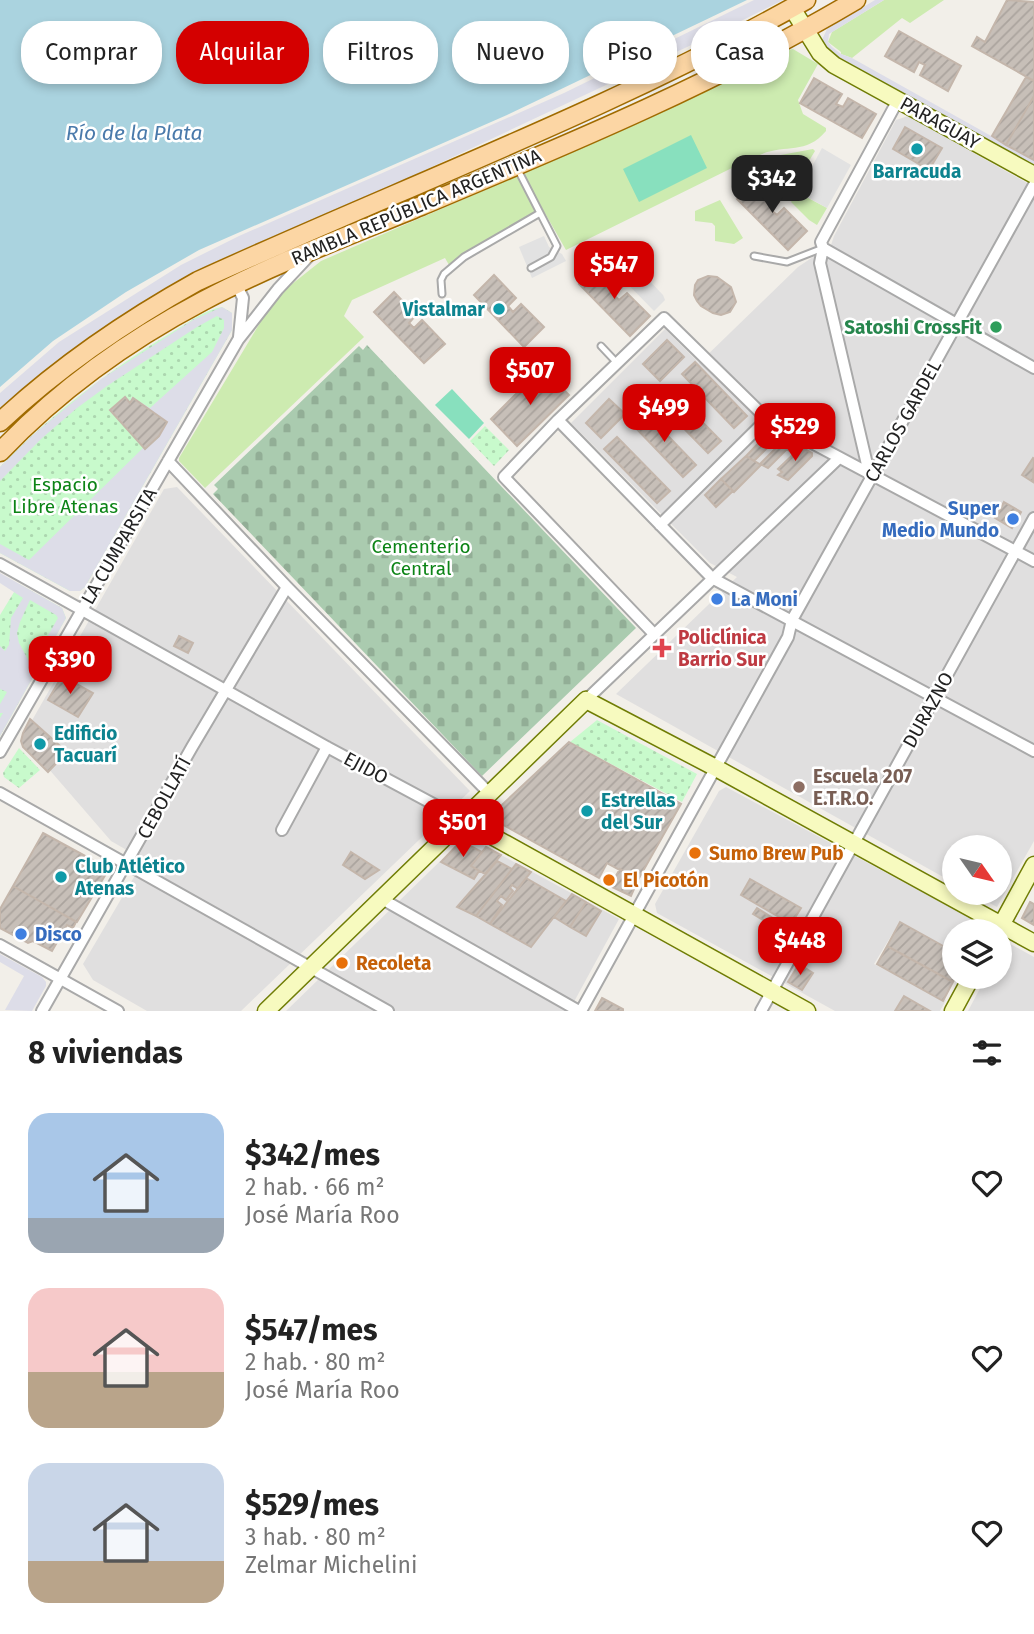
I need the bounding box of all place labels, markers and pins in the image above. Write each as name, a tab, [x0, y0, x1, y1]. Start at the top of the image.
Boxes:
marker: Barracuda	[909, 141, 925, 157]
pin: $342	[731, 156, 813, 215]
place label: Barracuda	[873, 160, 961, 183]
pin: $547	[573, 242, 655, 301]
place label: Vistalmar	[402, 298, 485, 321]
marker: Vistalmar	[491, 301, 507, 317]
place label: Satoshi CrossFit	[844, 316, 983, 339]
marker: Satoshi CrossFit	[988, 319, 1004, 335]
pin: $507	[489, 348, 571, 407]
pin: $499	[623, 384, 705, 444]
pin: $529	[754, 404, 836, 463]
place label: Super Medio Mundo	[882, 497, 999, 542]
marker: Super Medio Mundo	[1005, 511, 1021, 527]
place label: La Moni	[731, 588, 798, 611]
marker: La Moni	[709, 591, 725, 607]
place label: Policlínica Barrio Sur	[678, 626, 767, 671]
pin: $390	[29, 636, 111, 696]
marker: Policlínica Barrio Sur	[652, 638, 672, 658]
place label: Edificio Tacuarí	[54, 722, 118, 767]
marker: Edificio Tacuarí	[32, 736, 48, 752]
place label: Escuela 207 E.T.R.O.	[813, 765, 912, 810]
marker: Escuela 207 E.T.R.O.	[791, 779, 807, 795]
place label: Estrellas del Sur	[601, 789, 676, 834]
pin: $501	[422, 800, 504, 859]
marker: Estrellas del Sur	[579, 803, 595, 819]
place label: Sumo Brew Pub	[709, 842, 844, 865]
marker: Sumo Brew Pub	[687, 845, 703, 861]
place label: Club Atlético Atenas	[74, 855, 185, 900]
marker: Club Atlético Atenas	[53, 869, 69, 885]
place label: El Picotón	[623, 869, 709, 892]
marker: El Picotón	[601, 872, 617, 888]
pin: $448	[759, 918, 841, 977]
place label: Disco	[35, 923, 82, 946]
marker: Disco	[13, 926, 29, 942]
place label: Recoleta	[356, 952, 431, 975]
marker: Recoleta	[334, 955, 350, 971]

